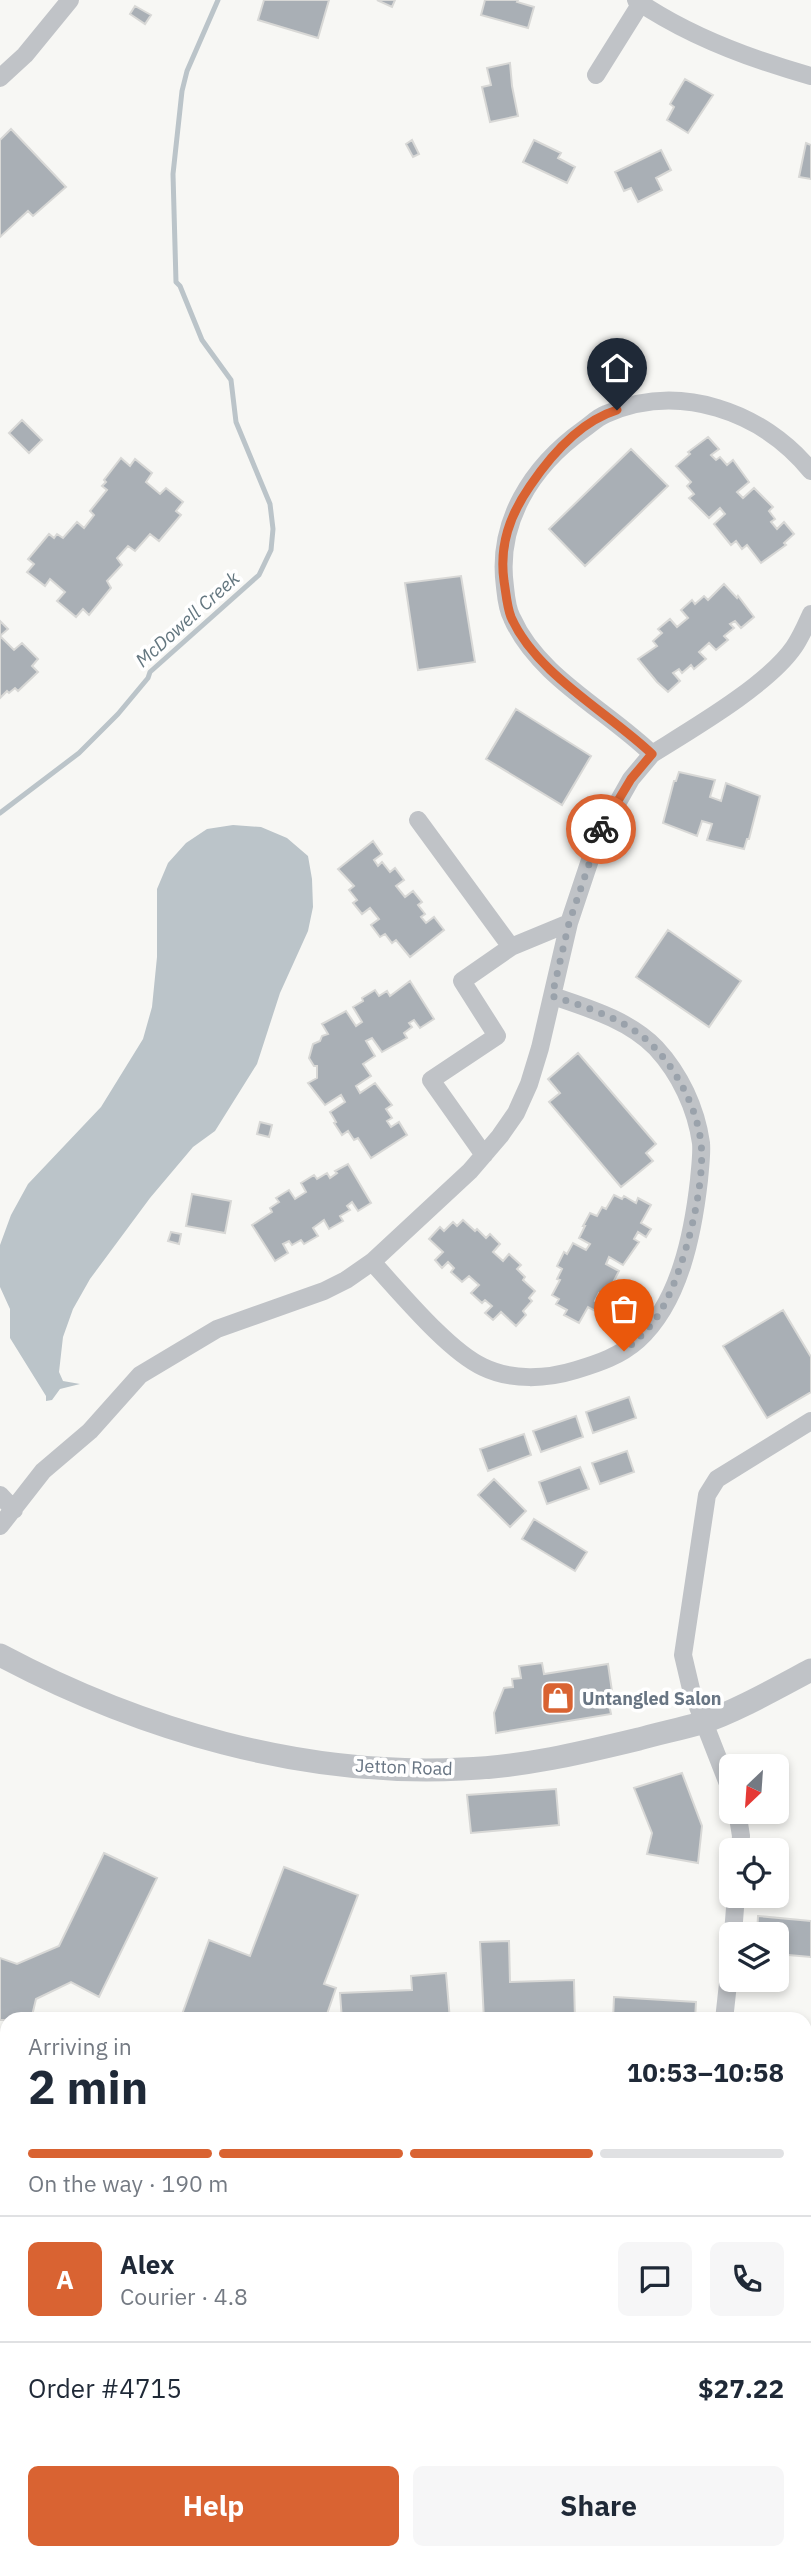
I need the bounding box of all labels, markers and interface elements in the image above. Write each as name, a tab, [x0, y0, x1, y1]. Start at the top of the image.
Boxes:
pin	[587, 338, 647, 410]
icon: home	[598, 349, 636, 387]
water label: McDowell Creek	[130, 565, 245, 672]
courier	[566, 794, 636, 864]
icon: bike	[582, 810, 620, 848]
pin	[594, 1279, 654, 1351]
icon: bag	[605, 1290, 643, 1328]
shop icon: Untangled Salon	[539, 1679, 577, 1717]
place label: Untangled Salon	[582, 1687, 722, 1710]
street label: Jetton Road	[355, 1754, 453, 1780]
north arrow	[719, 1754, 789, 1824]
map controls	[719, 1754, 789, 1992]
button: locate	[719, 1838, 789, 1908]
button: layers	[719, 1922, 789, 1992]
text: Arriving in	[28, 2031, 132, 2061]
text: 10:53–10:58	[627, 2055, 784, 2089]
text: 2 min	[28, 2057, 148, 2117]
text: On the way · 190 m	[28, 2168, 228, 2198]
button: chat	[618, 2242, 692, 2316]
button: phone	[710, 2242, 784, 2316]
text: Alex	[120, 2247, 174, 2281]
text: A	[56, 2262, 74, 2296]
text: Courier · 4.8	[120, 2281, 248, 2311]
text: Order #4715	[28, 2371, 182, 2405]
text: $27.22	[698, 2371, 784, 2405]
button: Help	[28, 2466, 399, 2546]
button: Share	[413, 2466, 784, 2546]

